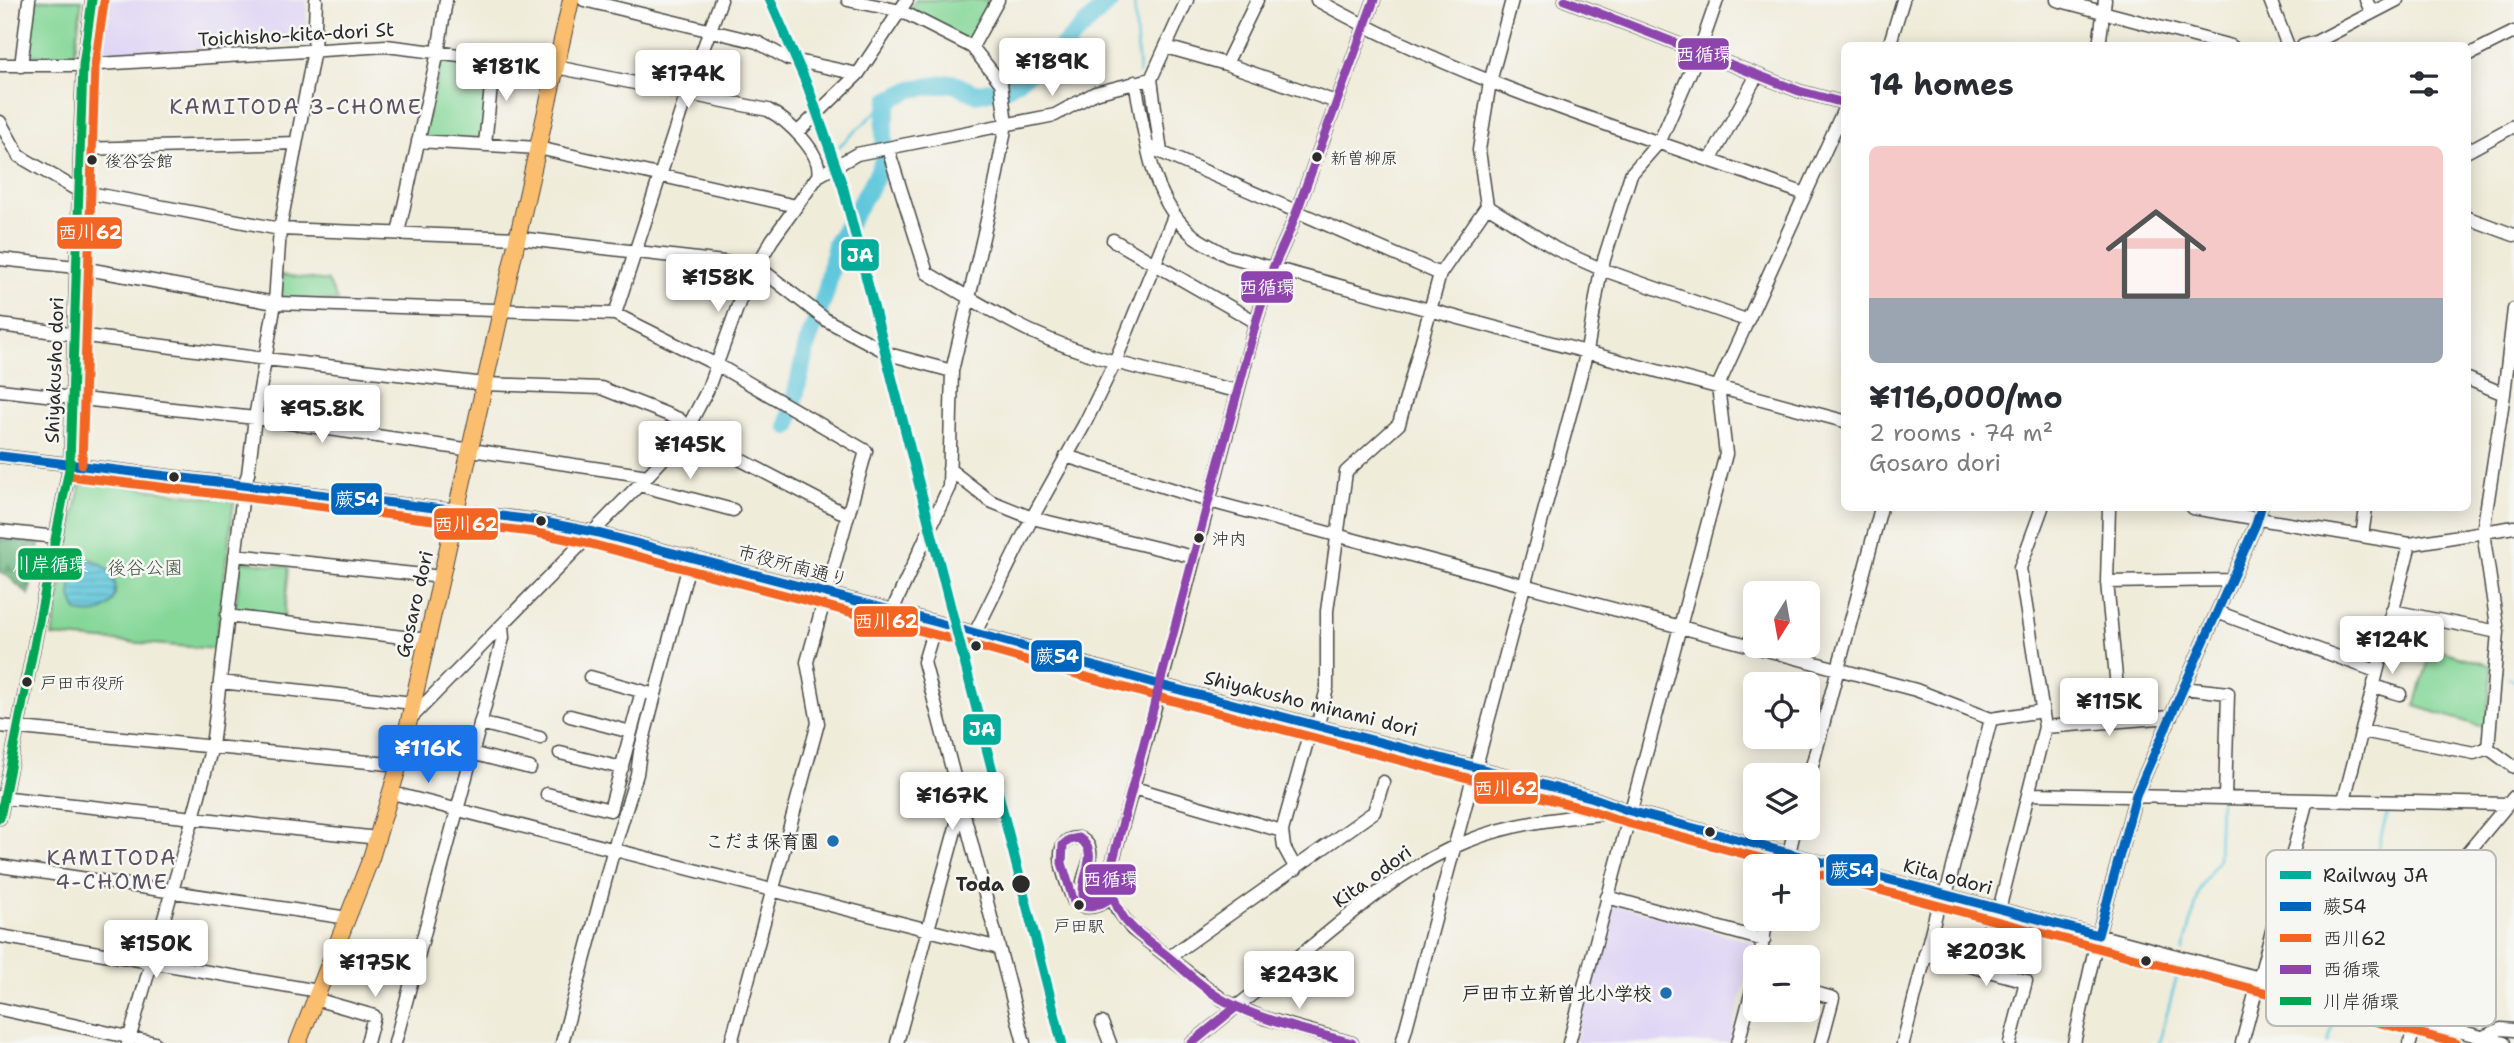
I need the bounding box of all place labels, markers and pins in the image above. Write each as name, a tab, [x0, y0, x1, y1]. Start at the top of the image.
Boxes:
pin: ¥189K	[1003, 38, 1101, 98]
pin: ¥181K	[457, 43, 555, 103]
pin: ¥174K	[639, 50, 737, 110]
place label: 新曽柳原	[1330, 147, 1398, 169]
place label: 後谷会館	[105, 150, 173, 172]
marker: 新曽柳原	[1310, 150, 1324, 164]
marker: 後谷会館	[85, 153, 99, 167]
pin: ¥158K	[669, 254, 767, 314]
pin: ¥95.8K	[265, 386, 379, 445]
pin: ¥145K	[641, 421, 739, 481]
unlabelled marker	[167, 470, 181, 484]
unlabelled marker	[534, 514, 548, 528]
place label: 沖内	[1212, 528, 1246, 550]
marker: 沖内	[1192, 531, 1206, 545]
pin: ¥124K	[2343, 616, 2441, 676]
unlabelled marker	[969, 639, 983, 653]
place label: 戸田市役所	[40, 672, 125, 694]
marker: 戸田市役所	[20, 675, 34, 689]
pin: ¥115K	[2060, 678, 2158, 738]
pin: ¥116K	[379, 726, 477, 785]
pin: ¥167K	[903, 772, 1001, 832]
unlabelled marker	[1703, 825, 1717, 839]
place label: こだま保育園	[705, 829, 819, 854]
marker: こだま保育園	[825, 833, 841, 849]
place label: Toda	[956, 872, 1004, 897]
marker: Toda	[1010, 873, 1032, 895]
marker: 戸田駅	[1072, 898, 1086, 912]
place label: 戸田駅	[1054, 915, 1105, 937]
pin: ¥150K	[107, 920, 205, 980]
pin: ¥203K	[1937, 928, 2035, 988]
pin: ¥175K	[326, 940, 424, 999]
pin: ¥243K	[1250, 951, 1348, 1011]
unlabelled marker	[2139, 954, 2153, 968]
place label: 戸田市立新曽北小学校	[1462, 981, 1652, 1006]
marker: 戸田市立新曽北小学校	[1658, 985, 1674, 1001]

